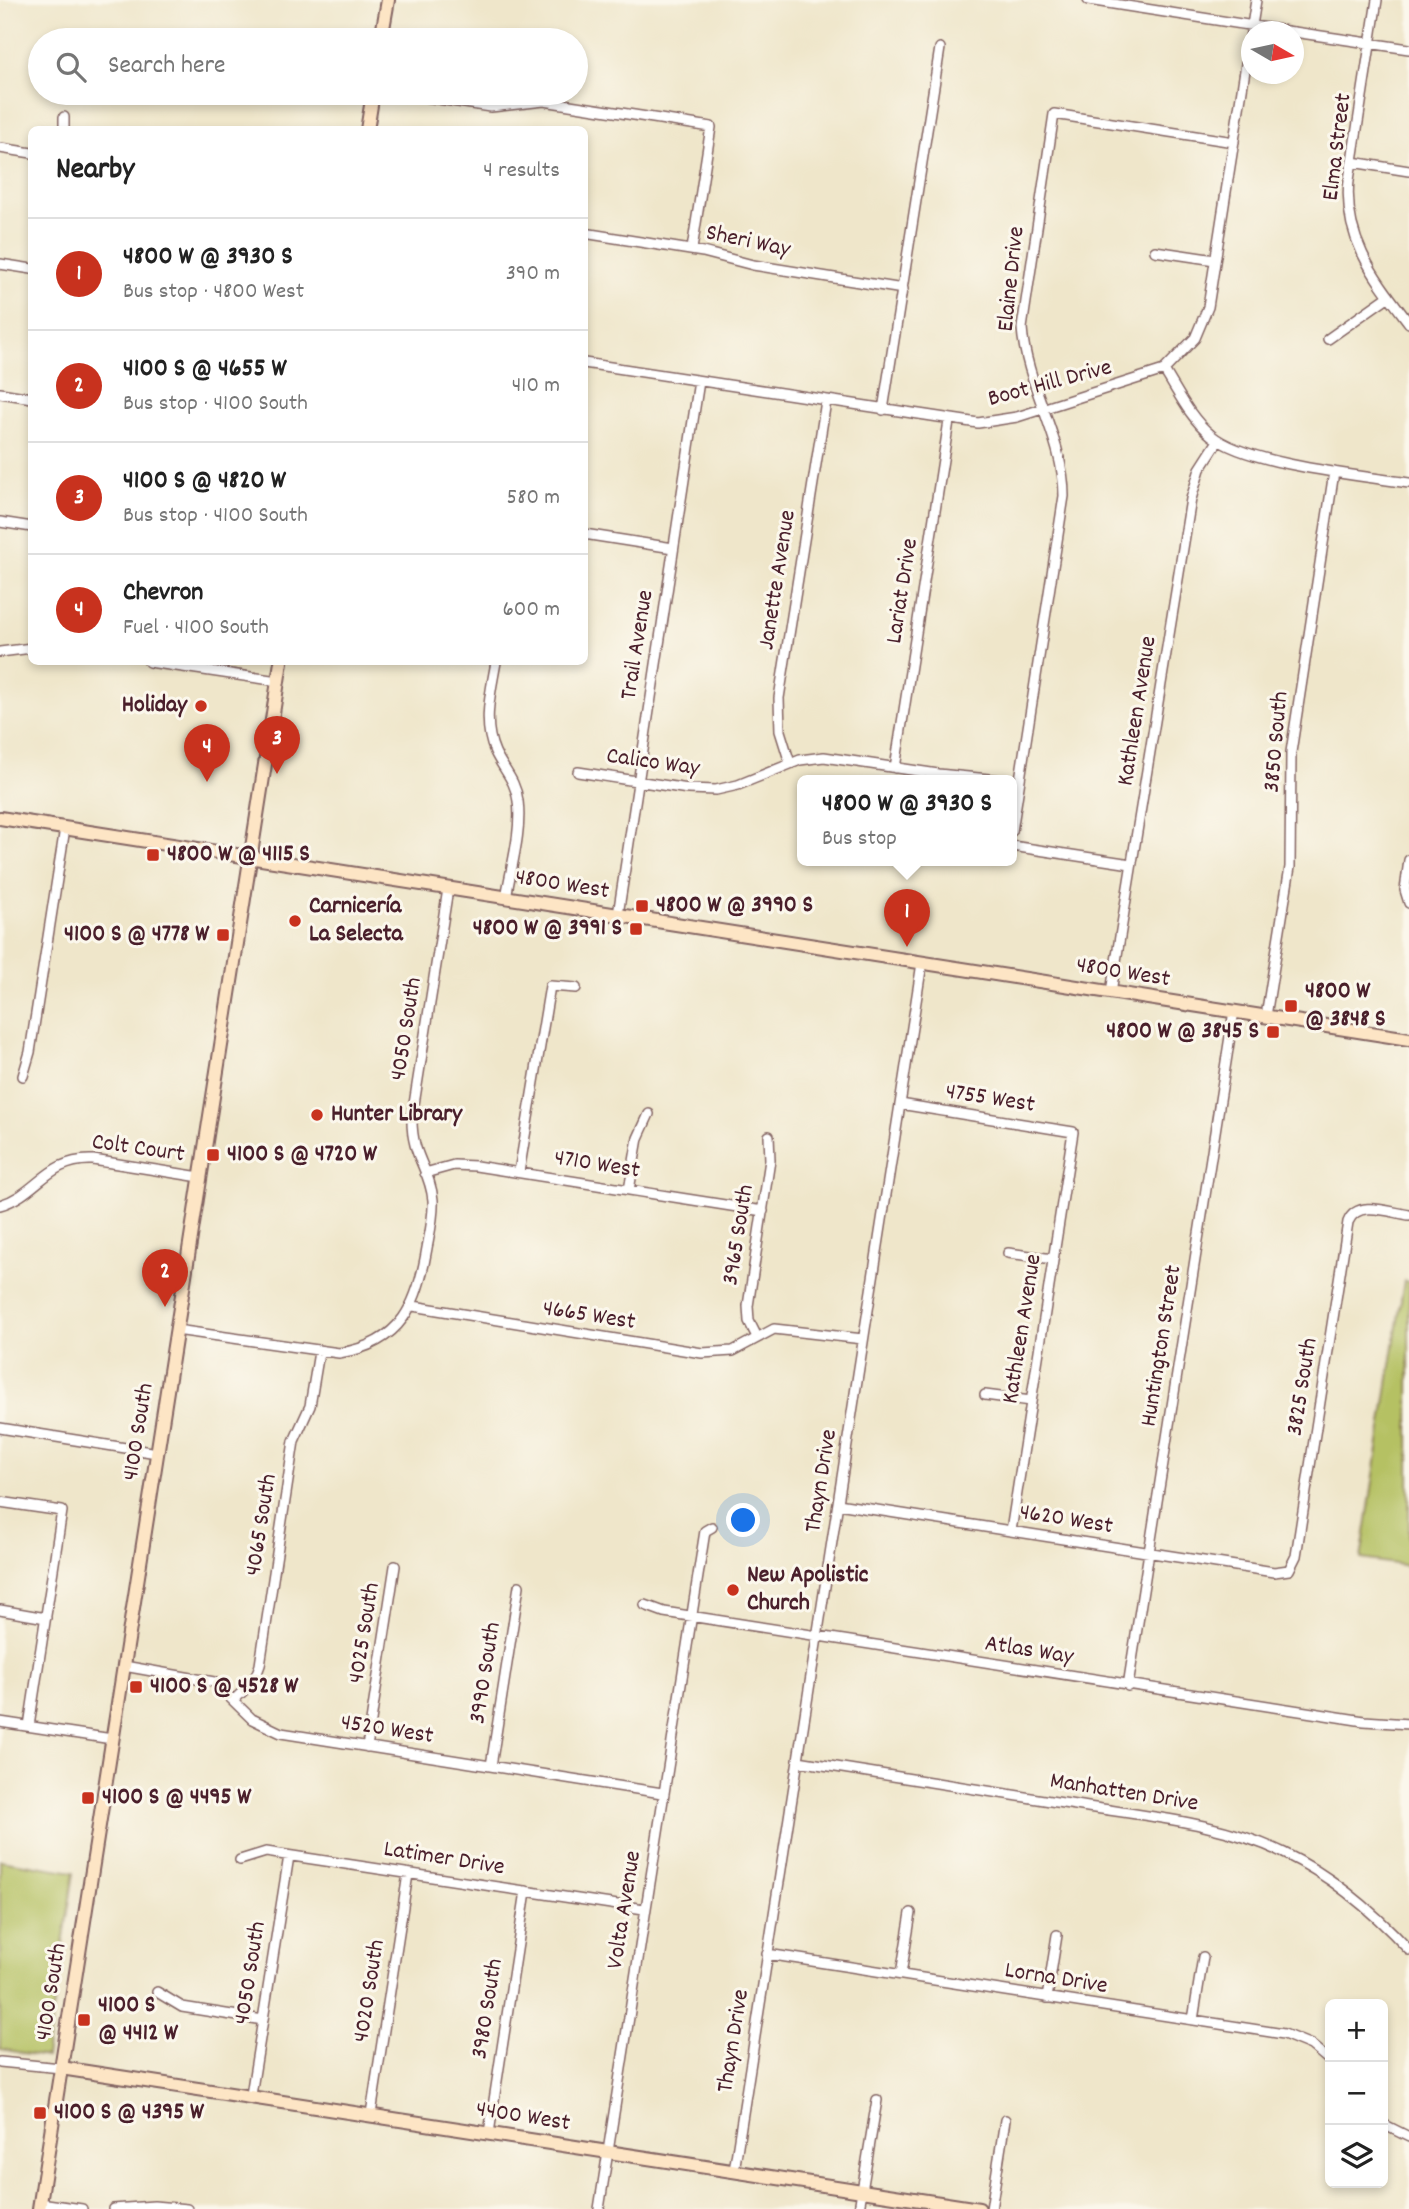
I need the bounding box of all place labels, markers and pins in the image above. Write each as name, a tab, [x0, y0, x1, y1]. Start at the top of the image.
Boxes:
place label: Holiday	[122, 689, 188, 723]
marker: Holiday	[193, 698, 209, 714]
pin: 3	[254, 716, 300, 774]
pin: 4	[184, 724, 230, 782]
place label: 4800 W @ 4115 S	[167, 838, 310, 872]
marker: 4800 W @ 4115 S	[145, 847, 161, 863]
place label: 4800 W @ 3990 S	[656, 889, 813, 923]
pin: 1	[884, 889, 930, 947]
place label: Carnicería La Selecta	[309, 890, 403, 952]
marker: 4800 W @ 3990 S	[634, 898, 650, 914]
place label: 4800 W @ 3991 S	[473, 912, 622, 946]
marker: Carnicería La Selecta	[287, 913, 303, 929]
place label: 4100 S @ 4778 W	[64, 918, 210, 952]
marker: 4800 W @ 3991 S	[628, 921, 644, 937]
marker: 4100 S @ 4778 W	[215, 927, 231, 943]
place label: 4800 W @ 3848 S	[1305, 975, 1386, 1037]
marker: 4800 W @ 3848 S	[1283, 998, 1299, 1014]
place label: 4800 W @ 3845 S	[1106, 1015, 1259, 1049]
marker: 4800 W @ 3845 S	[1265, 1024, 1281, 1040]
place label: Hunter Library	[331, 1098, 463, 1132]
marker: Hunter Library	[309, 1107, 325, 1123]
place label: 4100 S @ 4720 W	[227, 1138, 378, 1172]
marker: 4100 S @ 4720 W	[205, 1147, 221, 1163]
pin: 2	[142, 1249, 188, 1307]
place label: New Apolistic Church	[747, 1559, 869, 1621]
marker: New Apolistic Church	[725, 1582, 741, 1598]
place label: 4100 S @ 4528 W	[150, 1670, 299, 1704]
marker: 4100 S @ 4528 W	[128, 1679, 144, 1695]
place label: 4100 S @ 4495 W	[102, 1781, 252, 1815]
marker: 4100 S @ 4495 W	[80, 1790, 96, 1806]
place label: 4100 S @ 4412 W	[98, 1989, 179, 2051]
marker: 4100 S @ 4412 W	[76, 2012, 92, 2028]
place label: 4100 S @ 4395 W	[54, 2096, 205, 2130]
marker: 4100 S @ 4395 W	[32, 2105, 48, 2121]

